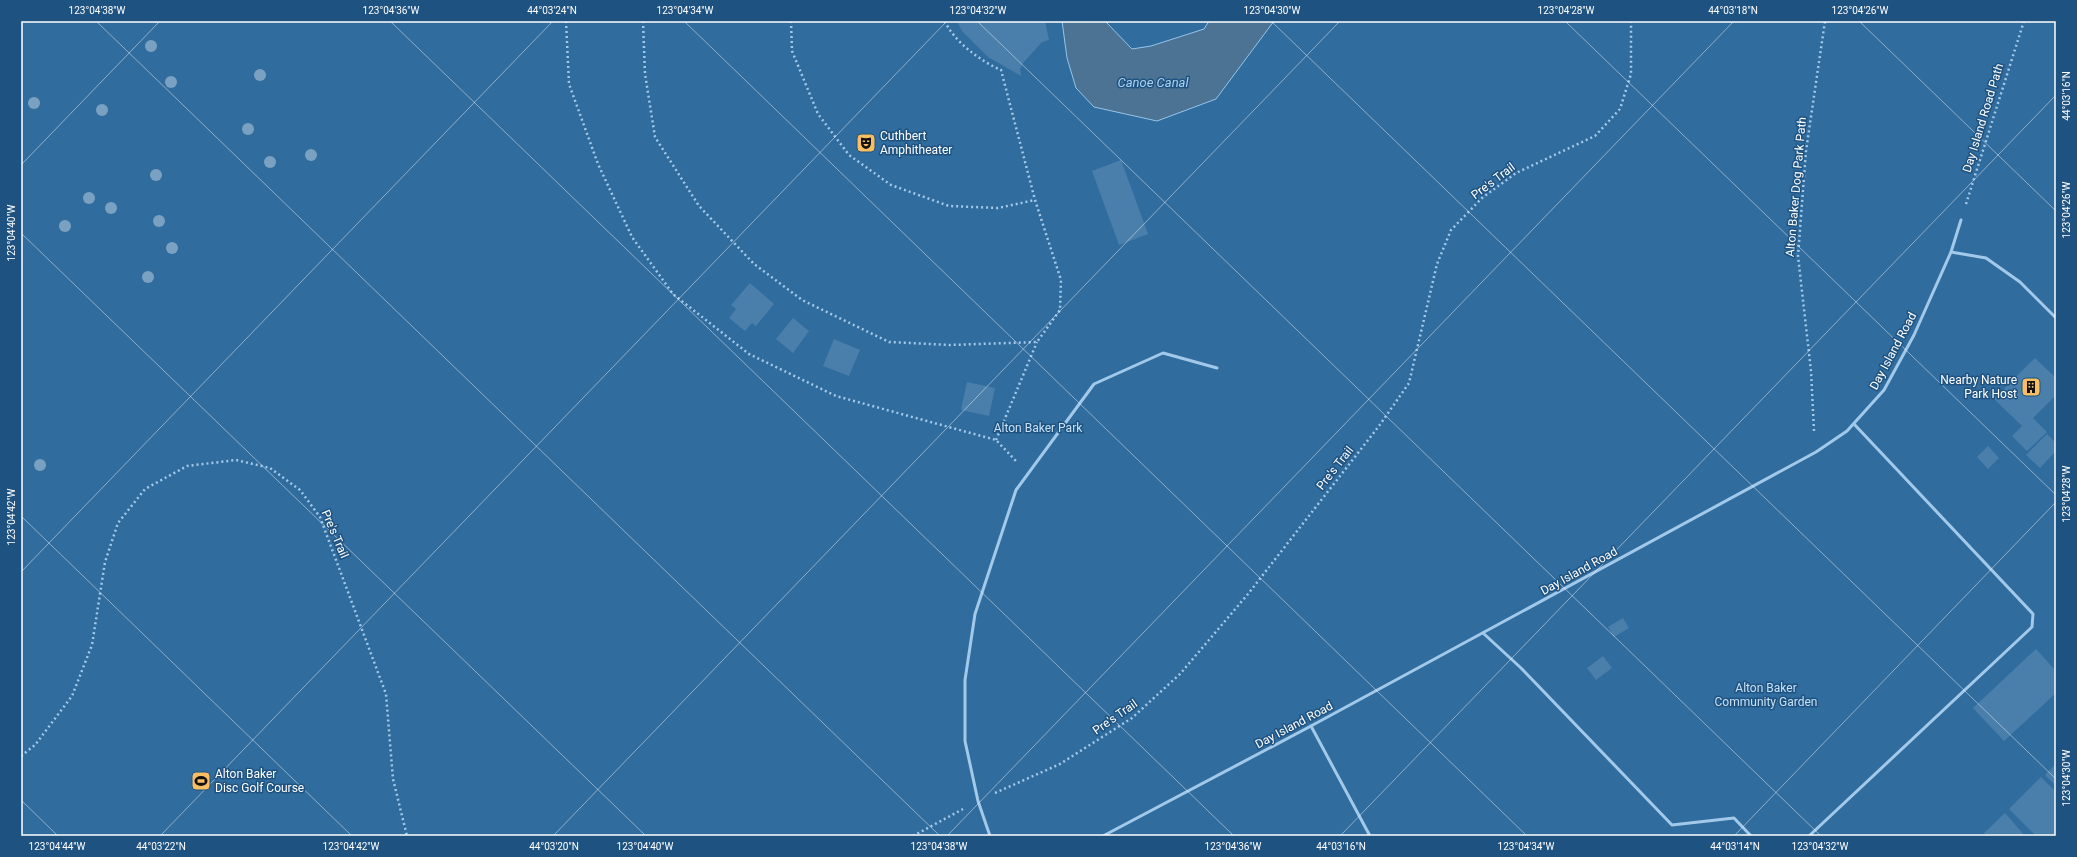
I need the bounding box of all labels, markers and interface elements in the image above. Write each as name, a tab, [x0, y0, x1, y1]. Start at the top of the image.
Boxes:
text: 123°04'38"W	[69, 5, 126, 16]
text: 123°04'36"W	[363, 5, 420, 16]
text: 44°03'24"N	[527, 5, 577, 16]
text: 123°04'34"W	[657, 5, 714, 16]
text: 123°04'32"W	[950, 5, 1007, 16]
text: 123°04'30"W	[1244, 5, 1301, 16]
text: 123°04'28"W	[1538, 5, 1595, 16]
text: 44°03'18"N	[1708, 5, 1758, 16]
text: 123°04'26"W	[1832, 5, 1889, 16]
street label: Day Island Road Path	[1960, 62, 2006, 174]
text: 44°03'16"N	[2061, 71, 2072, 121]
water label: Canoe Canal	[1117, 75, 1189, 90]
street label: Alton Baker Dog Park Path	[1783, 116, 1809, 258]
place label: Cuthbert Amphitheater	[880, 129, 952, 157]
theatre icon: Cuthbert Amphitheater	[855, 132, 877, 154]
street label: Pre's Trail	[1468, 160, 1518, 202]
text: 123°04'26"W	[2061, 181, 2072, 238]
text: 123°04'40"W	[6, 204, 17, 261]
street label: Day Island Road	[1867, 310, 1919, 392]
place label: Nearby Nature Park Host	[1940, 373, 2017, 401]
building icon: Nearby Nature Park Host	[2020, 376, 2042, 398]
park label: Alton Baker Park	[994, 421, 1083, 435]
street label: Pre's Trail	[1314, 443, 1356, 493]
text: 123°04'28"W	[2061, 465, 2072, 522]
text: 123°04'42"W	[6, 488, 17, 545]
street label: Pre's Trail	[319, 508, 351, 560]
street label: Day Island Road	[1538, 544, 1620, 598]
park label: Alton Baker Community Garden	[1715, 681, 1817, 709]
street label: Pre's Trail	[1090, 697, 1140, 737]
street label: Day Island Road	[1253, 699, 1335, 751]
text: 123°04'30"W	[2061, 749, 2072, 806]
place label: Alton Baker Disc Golf Course	[215, 767, 304, 795]
sports icon: Alton Baker Disc Golf Course	[190, 770, 212, 792]
text: 123°04'44"W	[29, 841, 86, 852]
text: 44°03'22"N	[136, 841, 186, 852]
text: 123°04'42"W	[323, 841, 380, 852]
text: 44°03'20"N	[529, 841, 579, 852]
text: 123°04'40"W	[617, 841, 674, 852]
text: 123°04'38"W	[911, 841, 968, 852]
text: 123°04'36"W	[1205, 841, 1262, 852]
text: 44°03'16"N	[1316, 841, 1366, 852]
text: 123°04'34"W	[1498, 841, 1555, 852]
text: 44°03'14"N	[1710, 841, 1760, 852]
text: 123°04'32"W	[1792, 841, 1849, 852]

